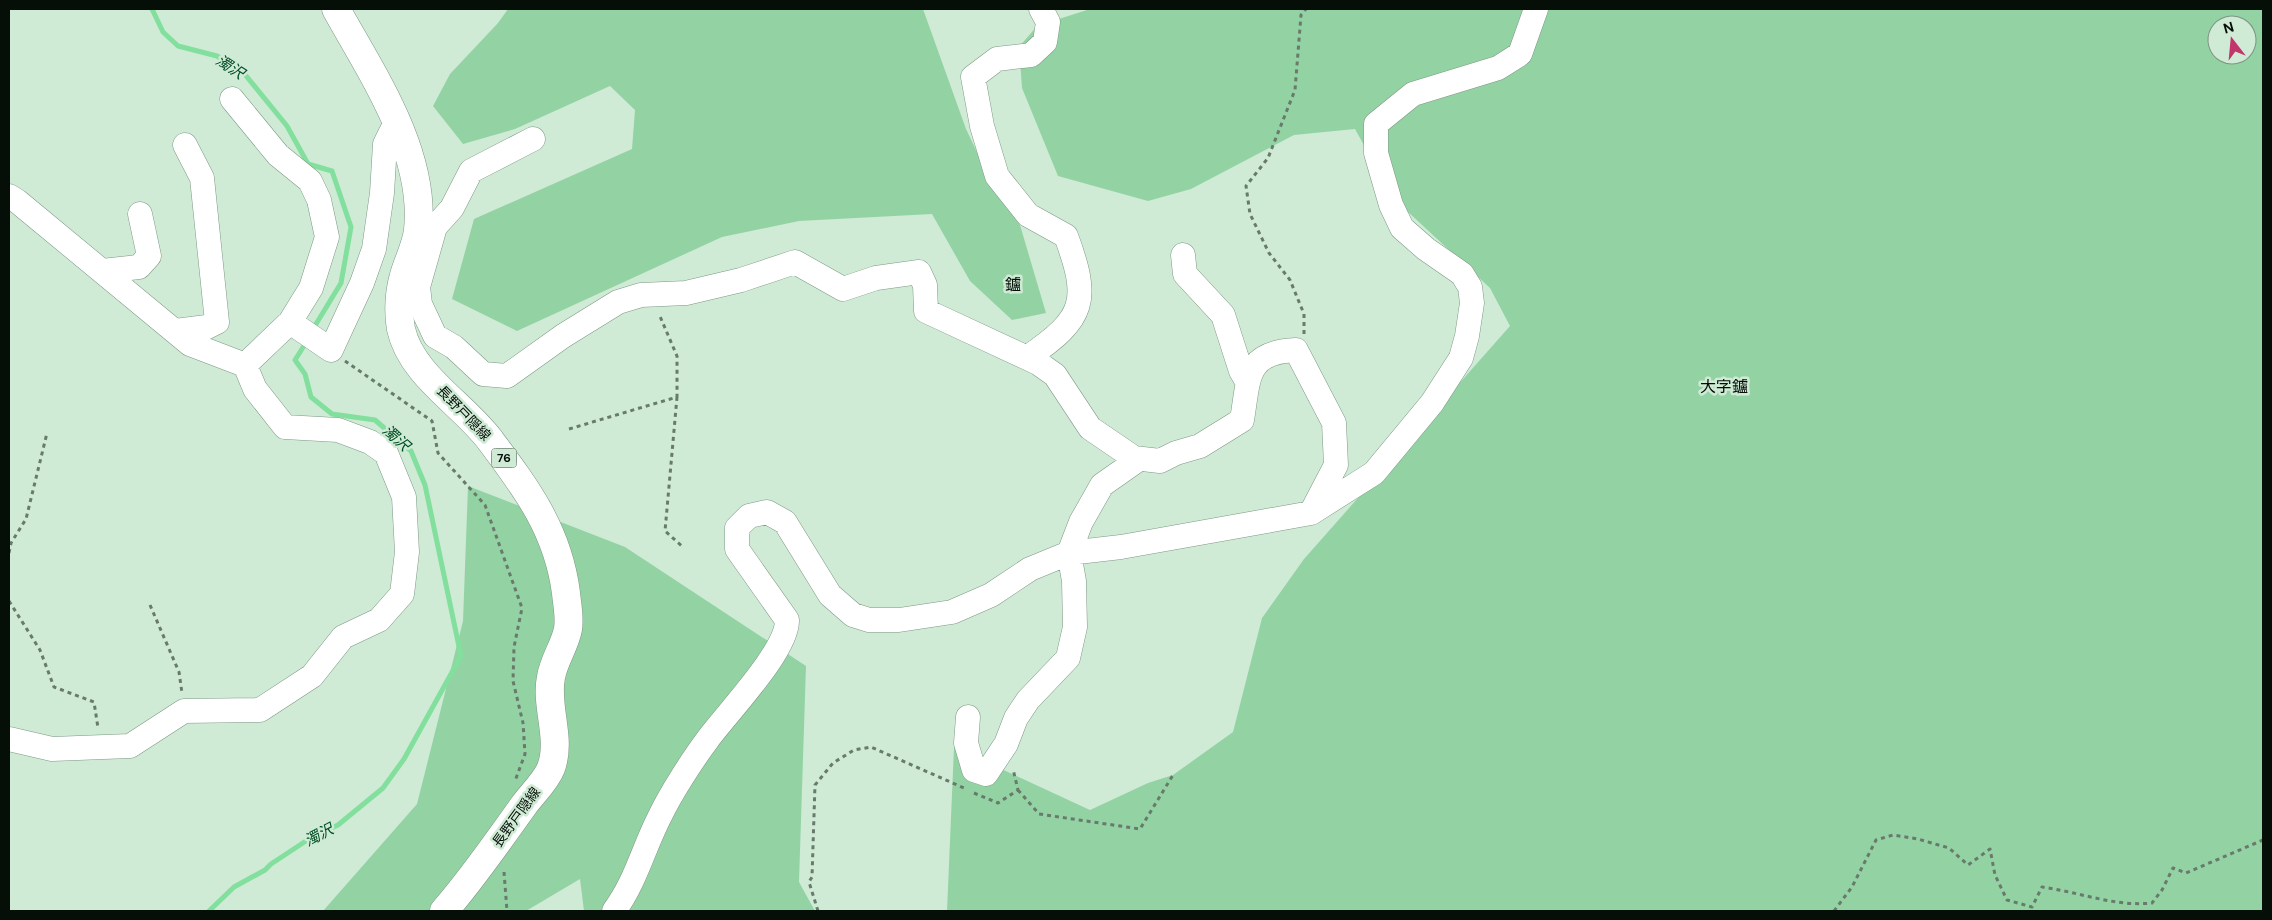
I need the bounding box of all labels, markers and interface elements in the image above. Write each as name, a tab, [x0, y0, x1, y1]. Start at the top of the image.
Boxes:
north arrow	[2207, 15, 2257, 65]
text: N	[2221, 17, 2236, 38]
water label: 濁沢	[212, 50, 250, 85]
district label: 鑪	[1005, 274, 1021, 295]
district label: 大字鑪	[1700, 376, 1748, 397]
street label: 長野戸隠線	[433, 382, 495, 444]
water label: 濁沢	[378, 421, 415, 457]
road number: 76	[492, 448, 516, 468]
street label: 長野戸隠線	[488, 783, 544, 851]
water label: 濁沢	[301, 818, 339, 851]

